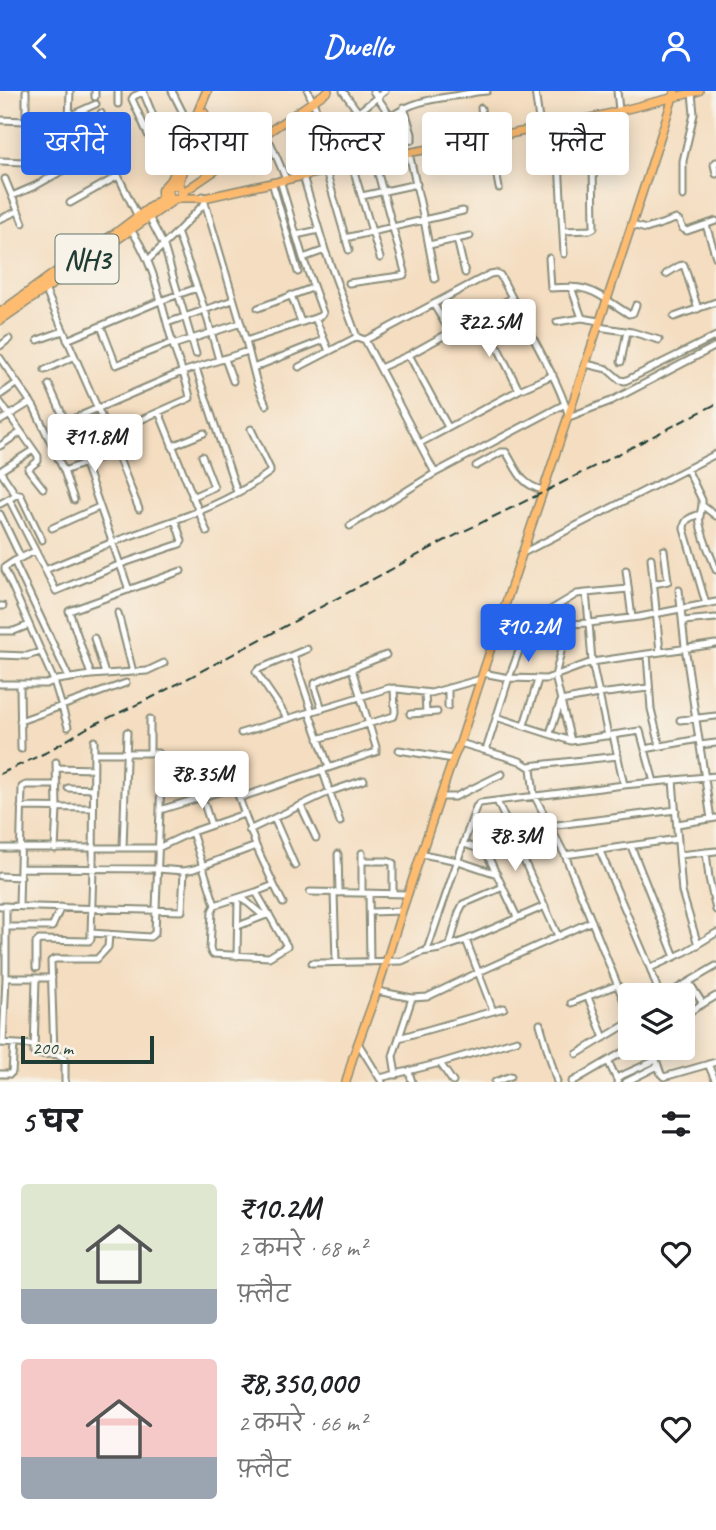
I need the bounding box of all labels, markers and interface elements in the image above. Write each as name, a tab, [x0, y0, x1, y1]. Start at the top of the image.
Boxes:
text: Dwello	[323, 25, 393, 66]
icon: back	[21, 27, 59, 65]
icon: person	[657, 27, 695, 65]
chip: खरीदें	[21, 112, 131, 175]
chip: किराया	[145, 112, 272, 175]
chip: फ़िल्टर	[286, 112, 408, 175]
chip: नया	[422, 112, 512, 175]
chip: फ़्लैट	[526, 112, 629, 175]
road number: NH3	[56, 235, 119, 283]
pin: ₹22.5M	[432, 299, 546, 359]
text: ₹22.5M	[458, 307, 520, 336]
pin: ₹11.8M	[38, 415, 152, 474]
text: ₹11.8M	[64, 422, 126, 451]
pin: ₹10.2M	[471, 605, 585, 664]
text: ₹10.2M	[497, 612, 559, 641]
pin: ₹8.35M	[145, 751, 259, 811]
text: ₹8.35M	[171, 759, 233, 788]
pin: ₹8.3M	[466, 813, 564, 873]
text: ₹8.3M	[489, 821, 541, 850]
map controls	[618, 983, 695, 1060]
button: layers	[618, 983, 695, 1060]
scale bar	[21, 1033, 154, 1065]
text: 200 m	[32, 1036, 73, 1060]
text: 5 घर	[21, 1103, 81, 1141]
icon: filters	[657, 1105, 695, 1143]
text: ₹10.2M	[238, 1189, 320, 1227]
icon: home	[77, 1212, 161, 1296]
text: 2 कमरे · 68 m²	[238, 1234, 366, 1263]
icon: heart	[657, 1235, 695, 1273]
text: फ़्लैट	[238, 1280, 290, 1309]
text: ₹8,350,000	[238, 1364, 357, 1402]
icon: home	[77, 1387, 161, 1471]
text: 2 कमरे · 66 m²	[238, 1409, 366, 1438]
icon: heart	[657, 1410, 695, 1448]
text: फ़्लैट	[238, 1455, 290, 1484]

